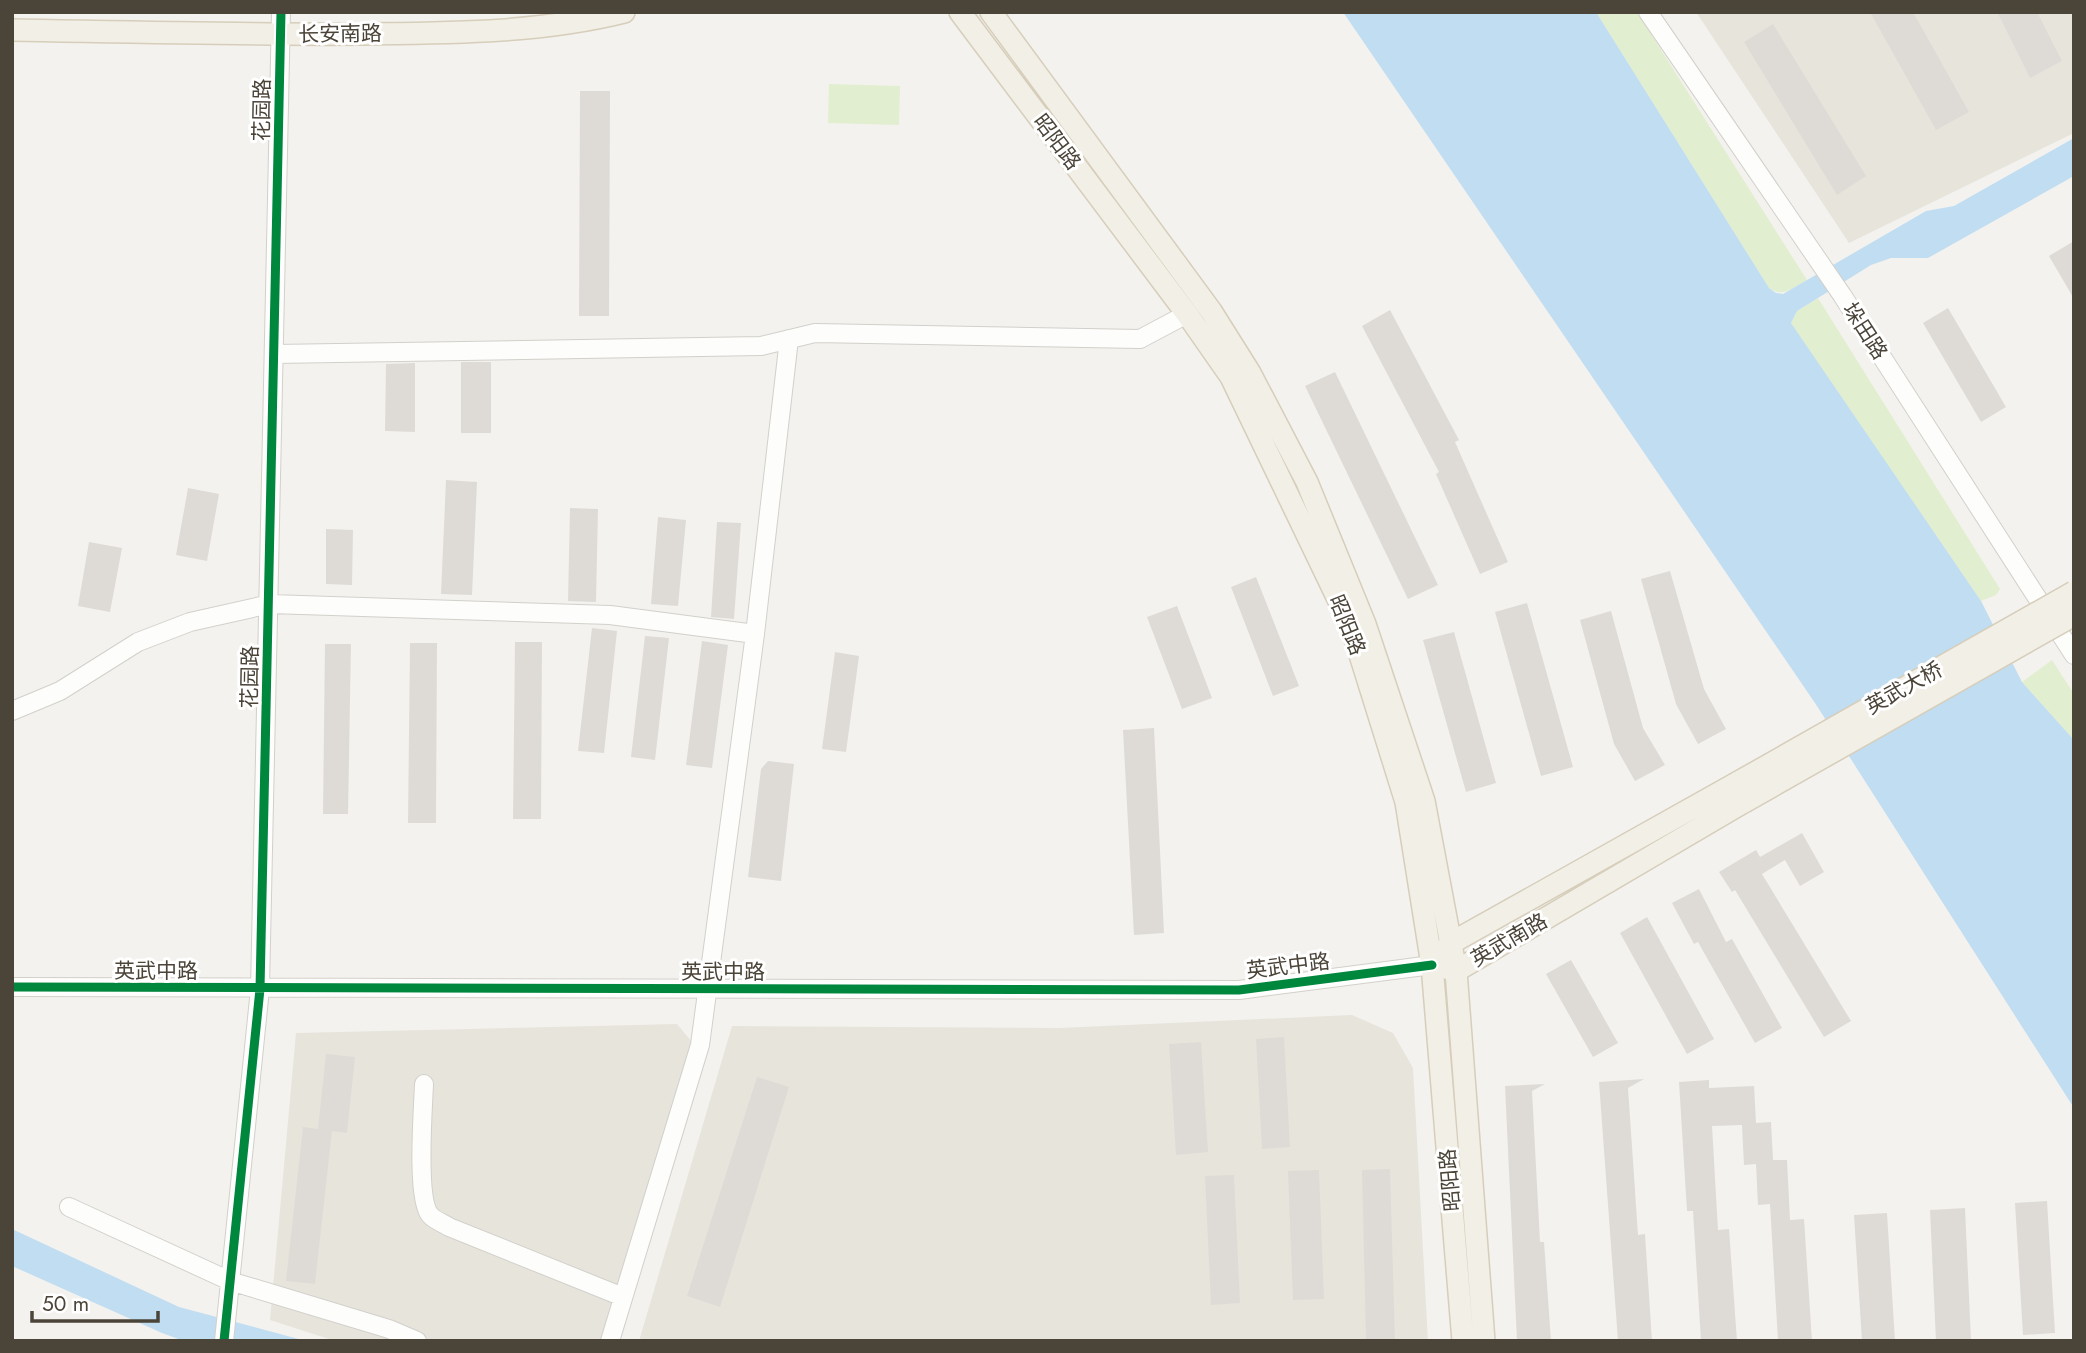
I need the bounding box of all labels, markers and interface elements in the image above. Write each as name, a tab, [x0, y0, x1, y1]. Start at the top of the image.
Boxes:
street label: 长安南路	[298, 18, 382, 50]
street label: 花园路	[246, 78, 278, 142]
street label: 昭阳路	[1026, 108, 1088, 176]
street label: 垛田路	[1835, 296, 1895, 366]
street label: 昭阳路	[1321, 590, 1373, 660]
street label: 花园路	[234, 645, 266, 709]
street label: 英武大桥	[1860, 655, 1948, 721]
street label: 英武南路	[1465, 906, 1553, 974]
street label: 英武中路	[1244, 946, 1332, 986]
street label: 英武中路	[114, 956, 198, 986]
street label: 英武中路	[681, 957, 765, 987]
street label: 昭阳路	[1432, 1147, 1468, 1213]
scale bar	[32, 1280, 158, 1324]
text: 50 m	[42, 1289, 89, 1319]

